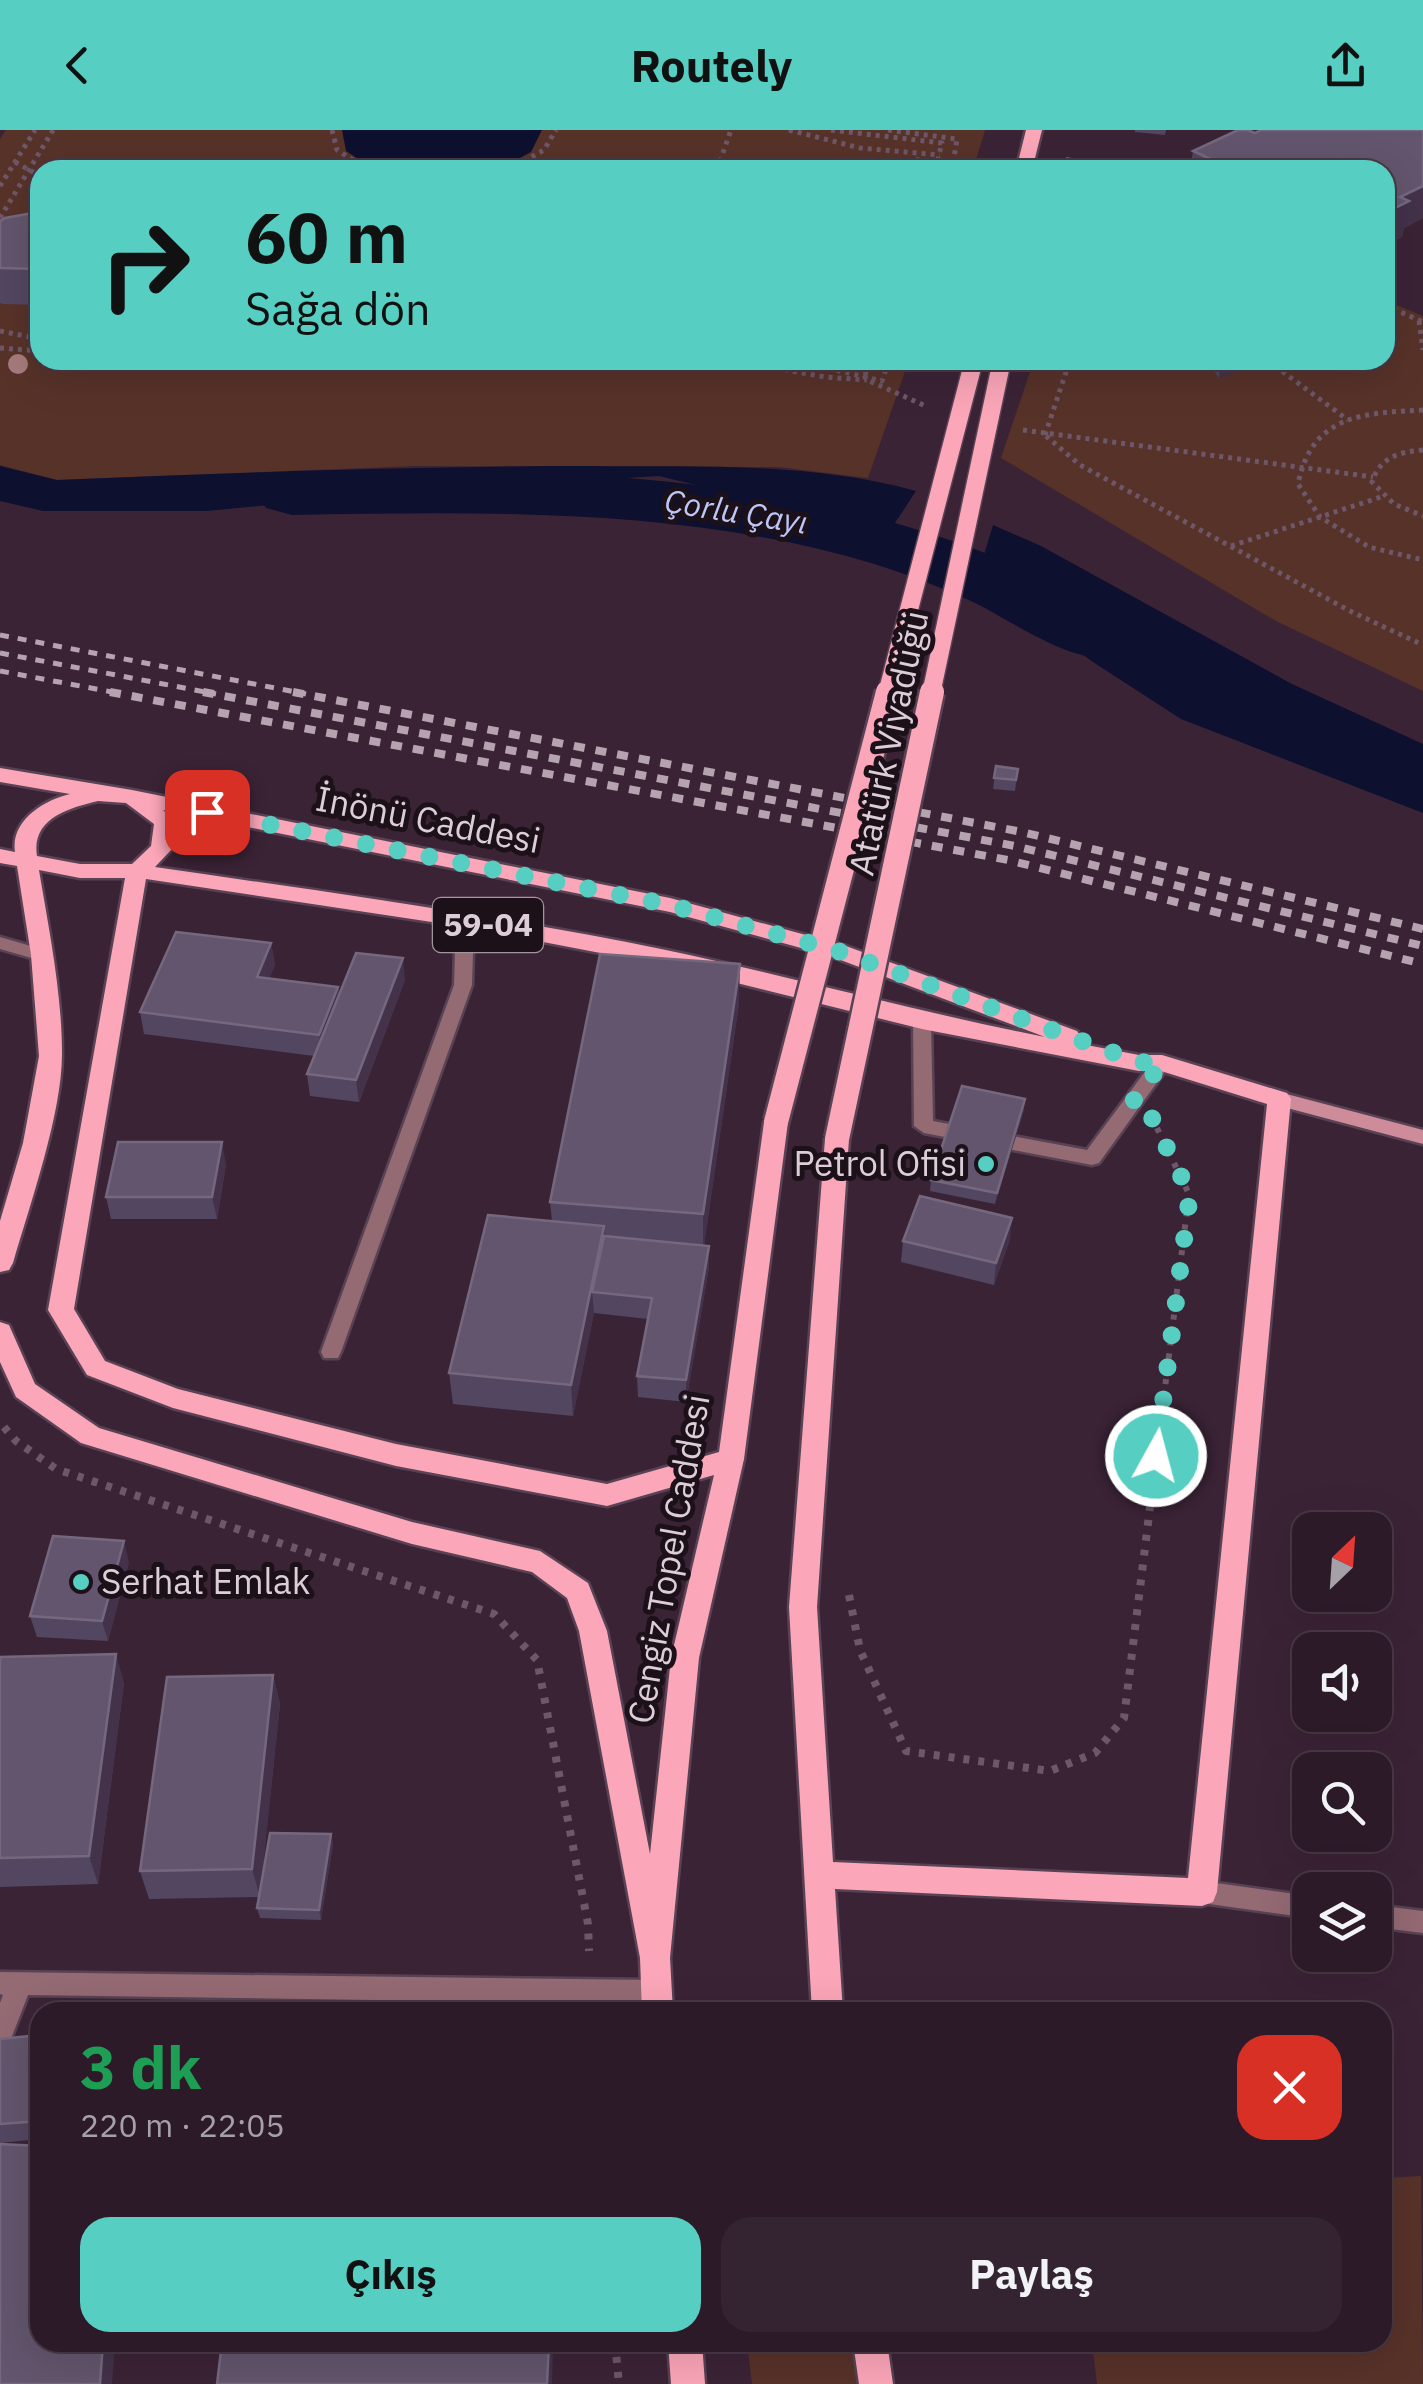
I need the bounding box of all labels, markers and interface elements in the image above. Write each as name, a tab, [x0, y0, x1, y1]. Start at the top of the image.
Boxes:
text: Routely	[631, 36, 792, 94]
icon: back	[50, 38, 105, 93]
icon: share	[1318, 38, 1373, 93]
text: 60 m	[245, 191, 408, 282]
icon: right	[80, 200, 210, 330]
text: Sağa dön	[245, 279, 430, 337]
water label: Çorlu Çayı	[662, 479, 810, 543]
street label: Atatürk Viyadüğü	[838, 606, 939, 879]
pin	[165, 770, 250, 855]
street label: İnönü Caddesi	[312, 775, 544, 863]
icon: arrive	[180, 785, 235, 840]
road number: 59-04	[433, 898, 543, 952]
place label: Petrol Ofisi	[794, 1140, 966, 1186]
marker: Petrol Ofisi	[975, 1153, 997, 1175]
street label: Cengiz Topel Caddesi	[616, 1391, 720, 1727]
position arrow	[1104, 1404, 1208, 1508]
north arrow	[1292, 1512, 1392, 1612]
map controls	[1292, 1512, 1392, 1972]
place label: Serhat Emlak	[101, 1558, 310, 1604]
marker: Serhat Emlak	[70, 1571, 92, 1593]
button: sound	[1292, 1632, 1392, 1732]
button: search	[1292, 1752, 1392, 1852]
button: layers	[1292, 1872, 1392, 1972]
text: 3 dk	[80, 2027, 201, 2106]
button: close	[1237, 2035, 1342, 2140]
text: 220 m · 22:05	[80, 2104, 285, 2146]
button: Çıkış	[80, 2217, 701, 2332]
button: Paylaş	[721, 2217, 1342, 2332]

